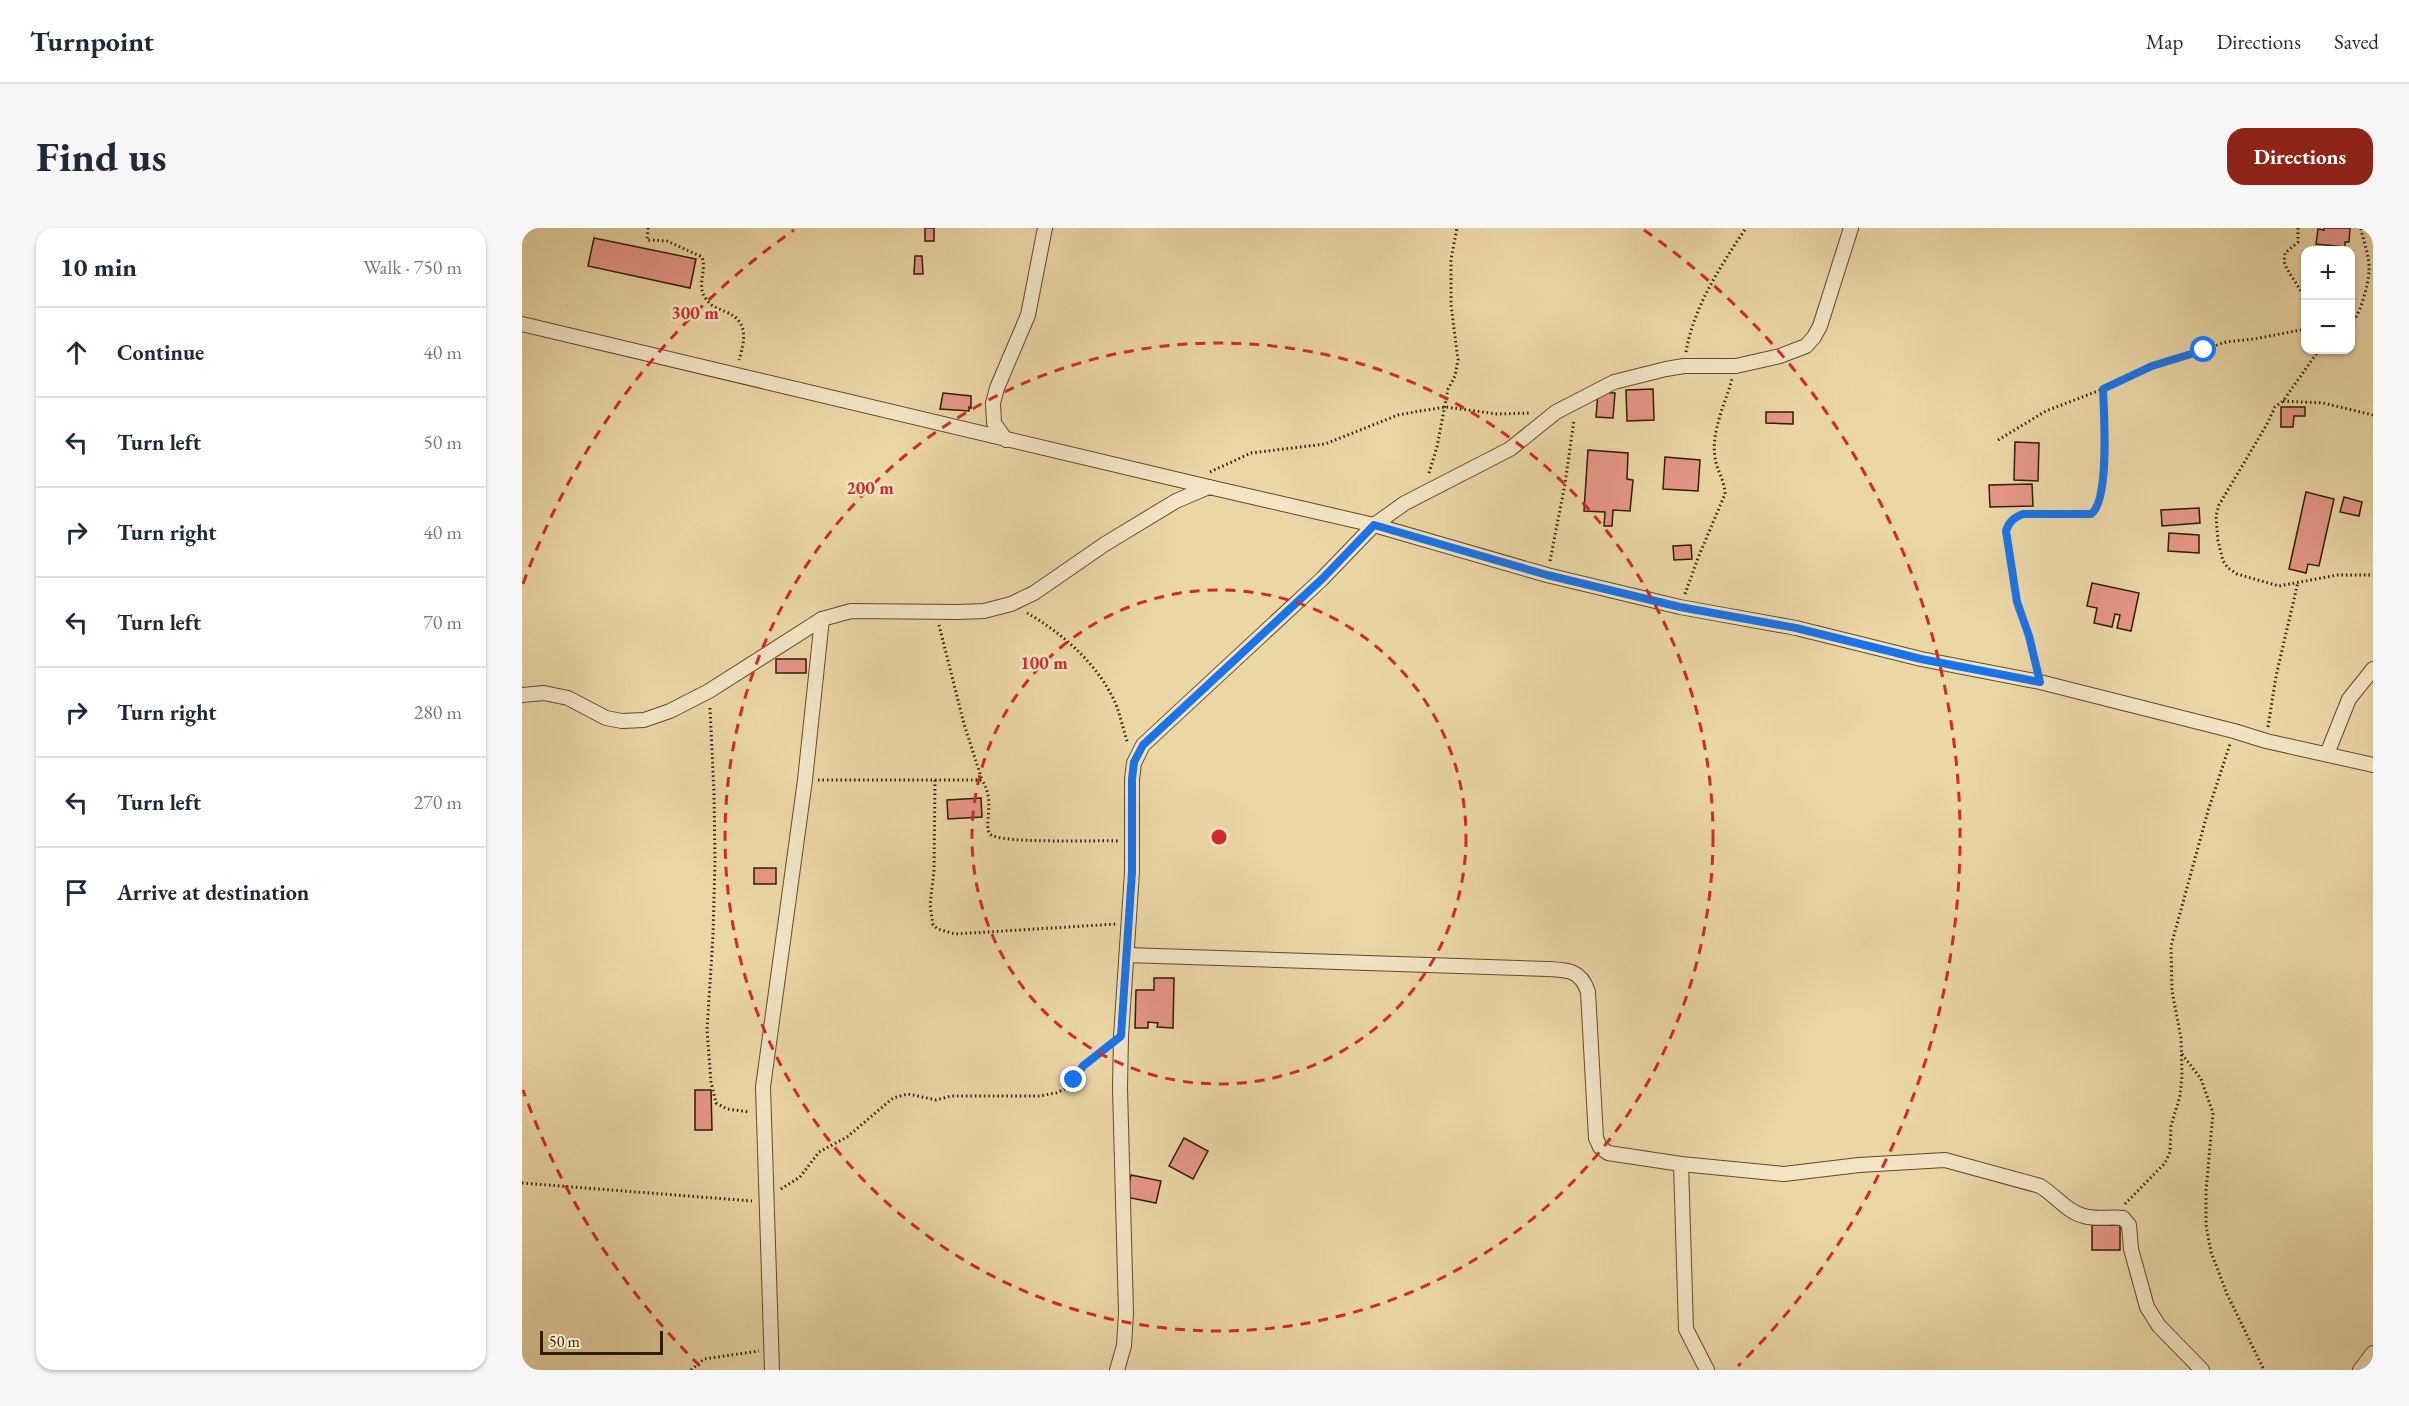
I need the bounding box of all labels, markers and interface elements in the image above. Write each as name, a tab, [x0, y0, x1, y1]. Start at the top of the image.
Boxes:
text: Turnpoint	[30, 23, 154, 59]
text: Map	[2146, 28, 2183, 55]
text: Directions	[2216, 28, 2301, 55]
text: Saved	[2334, 28, 2379, 55]
button: Directions	[2227, 128, 2373, 185]
text: Find us	[36, 129, 167, 184]
map controls	[2301, 246, 2355, 354]
button: +	[2301, 246, 2355, 300]
text: 10 min	[60, 250, 137, 284]
text: Walk · 750 m	[363, 254, 462, 280]
button: −	[2301, 300, 2355, 354]
text: 300 m	[671, 301, 719, 324]
icon: ahead	[60, 336, 93, 369]
route start	[2190, 336, 2216, 362]
text: Continue	[117, 338, 204, 367]
text: 40 m	[423, 339, 462, 365]
icon: left	[60, 426, 93, 459]
text: Turn left	[117, 428, 201, 457]
text: 50 m	[423, 429, 462, 455]
text: 200 m	[846, 476, 894, 499]
icon: right	[60, 516, 93, 549]
text: Turn right	[117, 518, 216, 547]
text: 40 m	[423, 519, 462, 545]
icon: left	[60, 606, 93, 639]
text: Turn left	[117, 608, 201, 637]
text: 70 m	[423, 609, 462, 635]
text: 100 m	[1020, 651, 1068, 674]
icon: right	[60, 696, 93, 729]
text: Turn right	[117, 698, 216, 727]
text: 280 m	[414, 699, 462, 725]
icon: left	[60, 786, 93, 819]
text: Turn left	[117, 788, 201, 817]
text: 270 m	[414, 789, 462, 815]
centre of rings	[1209, 827, 1229, 847]
icon: arrive	[60, 876, 93, 909]
text: Arrive at destination	[117, 878, 309, 907]
route end	[1060, 1066, 1086, 1092]
scale bar	[540, 1328, 663, 1356]
text: 50 m	[549, 1331, 580, 1352]

